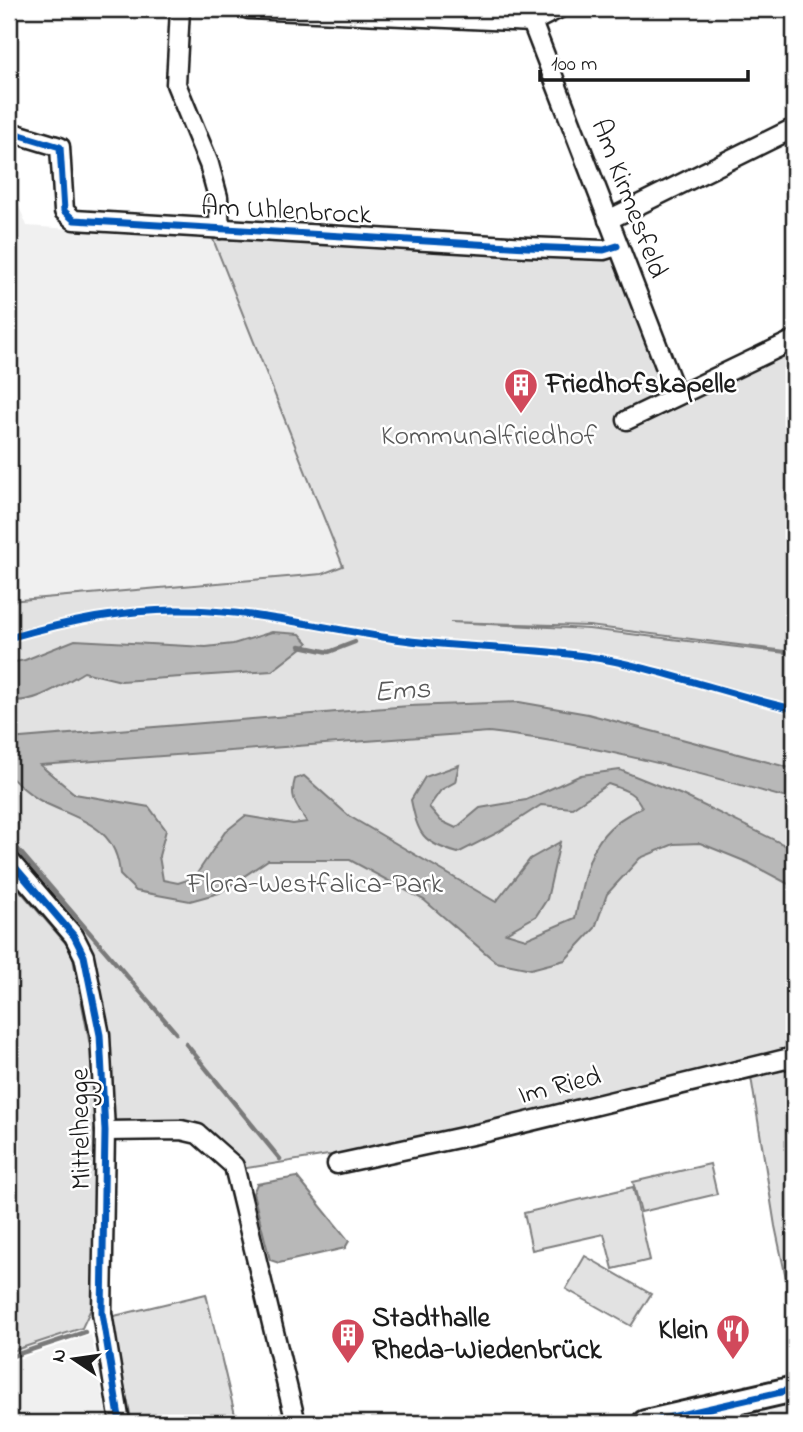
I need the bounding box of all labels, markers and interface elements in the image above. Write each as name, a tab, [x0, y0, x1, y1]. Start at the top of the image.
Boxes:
scale bar	[540, 38, 749, 82]
text: 100 m	[551, 50, 597, 80]
street label: Am Kirmesfeld	[579, 113, 677, 285]
street label: Am Uhlenbrock	[200, 187, 373, 237]
place label: Friedhofskapelle	[544, 365, 738, 406]
building icon: Friedhofskapelle	[502, 366, 540, 415]
park label: Kommunalfriedhof	[381, 417, 597, 458]
water label: Ems	[372, 668, 433, 716]
park label: Flora-Westfalica-Park	[186, 865, 444, 906]
street label: Im Ried	[514, 1057, 606, 1117]
street label: Mittelhegge	[60, 1067, 104, 1190]
place label: Stadthalle Rheda-Wiedenbrück	[372, 1299, 602, 1372]
place label: Klein	[658, 1311, 708, 1352]
restaurant icon: Klein	[714, 1312, 752, 1361]
building icon: Stadthalle Rheda-Wiedenbrück	[329, 1316, 367, 1365]
north arrow	[38, 1324, 108, 1394]
text: N	[45, 1346, 75, 1365]

